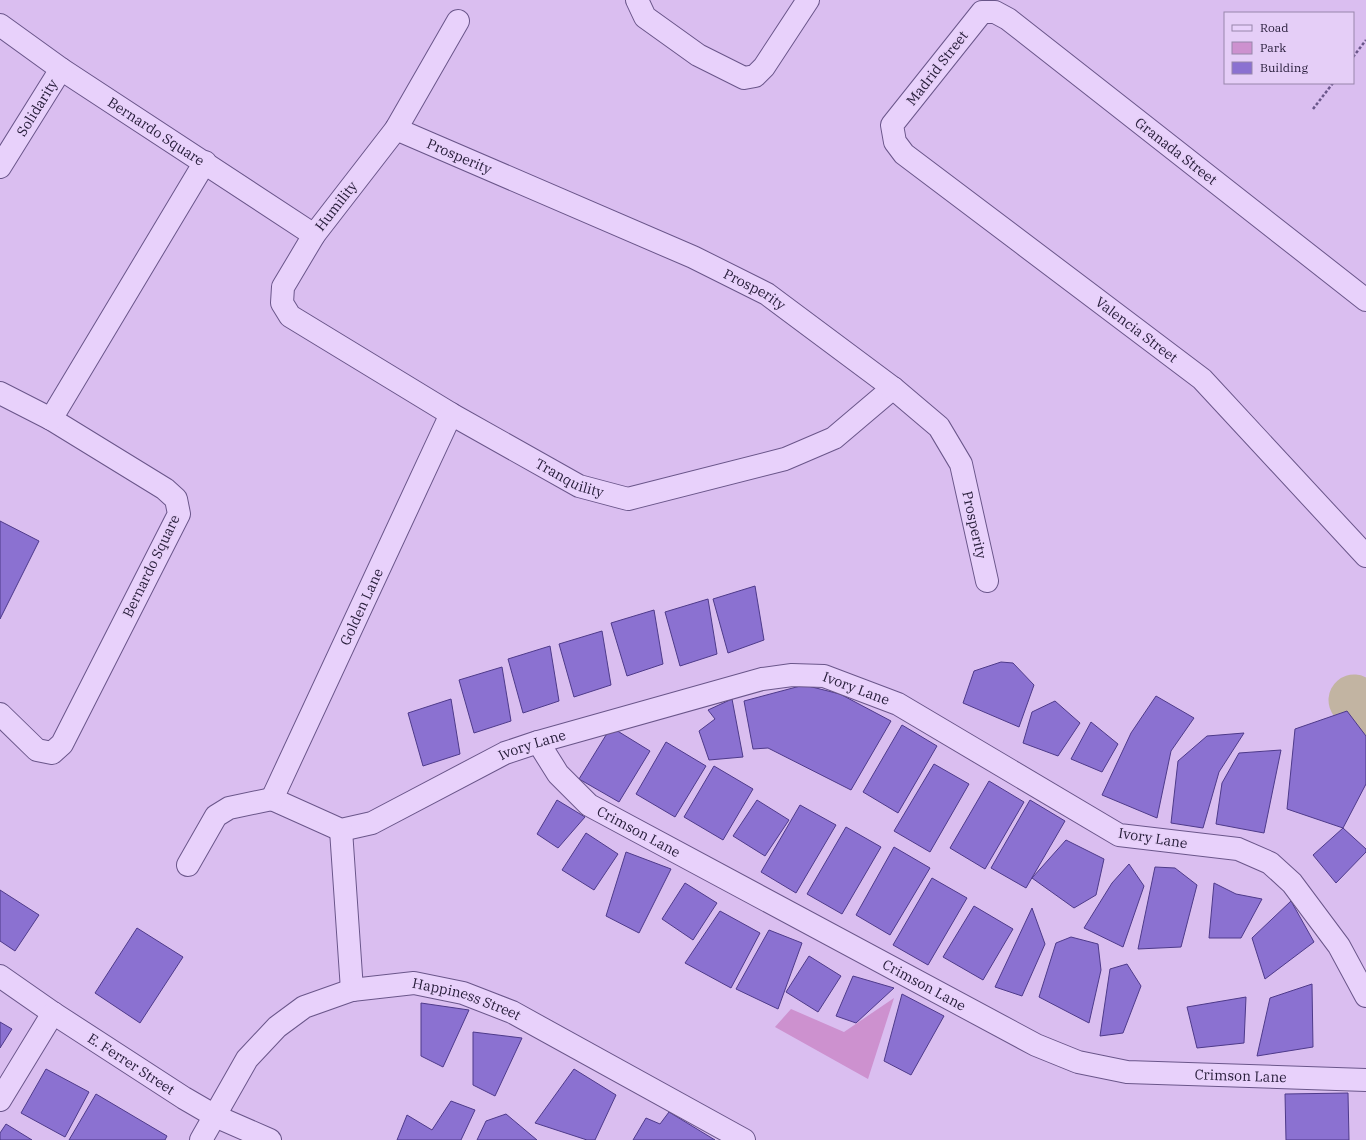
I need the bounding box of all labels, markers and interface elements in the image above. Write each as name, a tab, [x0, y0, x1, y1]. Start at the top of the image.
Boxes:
legend	[1224, 12, 1354, 84]
text: Road	[1260, 20, 1289, 35]
street label: Madrid Street	[902, 27, 972, 109]
text: Park	[1260, 40, 1286, 55]
text: Building	[1260, 60, 1308, 75]
street label: Solidarity	[12, 75, 62, 139]
street label: Bernardo Square	[104, 93, 208, 170]
street label: Granada Street	[1131, 113, 1221, 189]
street label: Prosperity	[424, 134, 495, 178]
street label: Humility	[311, 177, 361, 235]
street label: Prosperity	[720, 265, 790, 314]
street label: Valencia Street	[1092, 293, 1181, 367]
street label: Tranquility	[532, 454, 606, 501]
street label: Prosperity	[958, 489, 991, 561]
street label: Bernardo Square	[118, 512, 184, 620]
street label: Golden Lane	[336, 565, 387, 648]
street label: Ivory Lane	[820, 667, 892, 709]
street label: Ivory Lane	[495, 726, 568, 764]
street label: Crimson Lane	[594, 802, 684, 861]
street label: Ivory Lane	[1117, 824, 1189, 852]
street label: Crimson Lane	[879, 955, 969, 1015]
street label: Happiness Street	[411, 974, 524, 1024]
street label: E. Ferrer Street	[84, 1029, 178, 1099]
street label: Crimson Lane	[1194, 1065, 1287, 1086]

